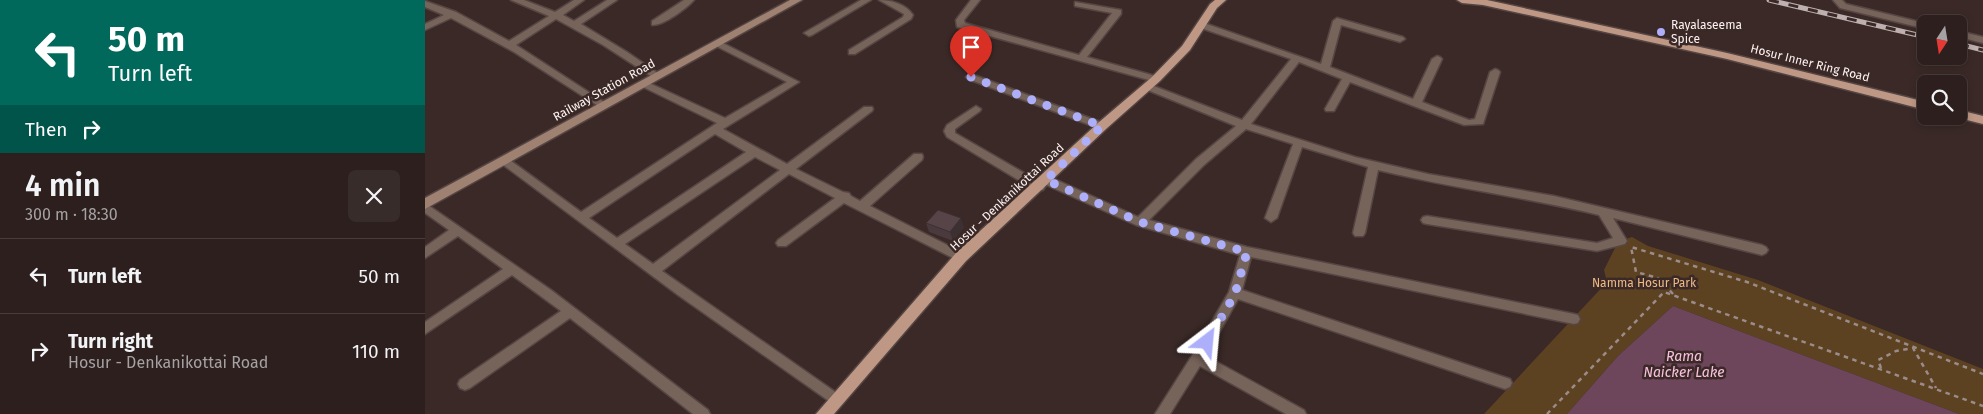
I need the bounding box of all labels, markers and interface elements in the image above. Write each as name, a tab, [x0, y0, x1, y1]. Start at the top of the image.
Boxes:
north arrow	[1917, 15, 1967, 65]
map controls	[1917, 15, 1967, 125]
text: 50 m	[108, 18, 185, 60]
place label: Rayalaseema Spice	[1671, 18, 1742, 46]
icon: left	[25, 20, 90, 85]
pin	[950, 26, 992, 77]
marker: Rayalaseema Spice	[1655, 26, 1667, 38]
icon: arrive	[957, 33, 985, 61]
street label: Hosur Inner Ring Road	[1749, 41, 1871, 85]
street label: Railway Station Road	[551, 56, 657, 124]
text: Turn left	[108, 60, 192, 87]
button: search	[1917, 75, 1967, 125]
icon: right	[77, 115, 105, 143]
text: Then	[25, 118, 67, 141]
street label: Hosur - Denkanikottai Road	[947, 141, 1067, 253]
text: 4 min	[25, 168, 100, 204]
button: close	[348, 170, 400, 222]
text: 300 m · 18:30	[25, 205, 118, 224]
icon: left	[25, 262, 53, 290]
text: Turn left	[68, 265, 142, 288]
text: 50 m	[359, 265, 400, 288]
park label: Namma Hosur Park	[1592, 276, 1697, 290]
position arrow	[1180, 315, 1232, 367]
text: Turn right	[68, 330, 153, 353]
icon: right	[25, 337, 53, 365]
text: 110 m	[352, 340, 400, 363]
water label: Rama Naicker Lake	[1643, 348, 1725, 381]
text: Hosur - Denkanikottai Road	[68, 353, 268, 372]

